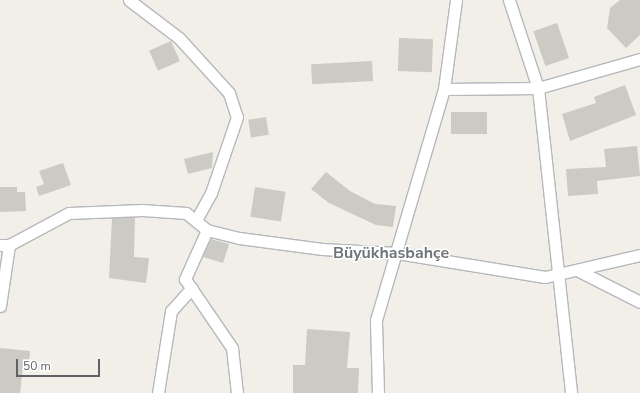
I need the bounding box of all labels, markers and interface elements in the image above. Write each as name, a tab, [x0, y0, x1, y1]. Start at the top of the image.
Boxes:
district label: Büyükhasbahçe	[333, 243, 449, 263]
scale bar	[18, 351, 102, 377]
text: 50 m	[23, 358, 51, 374]

